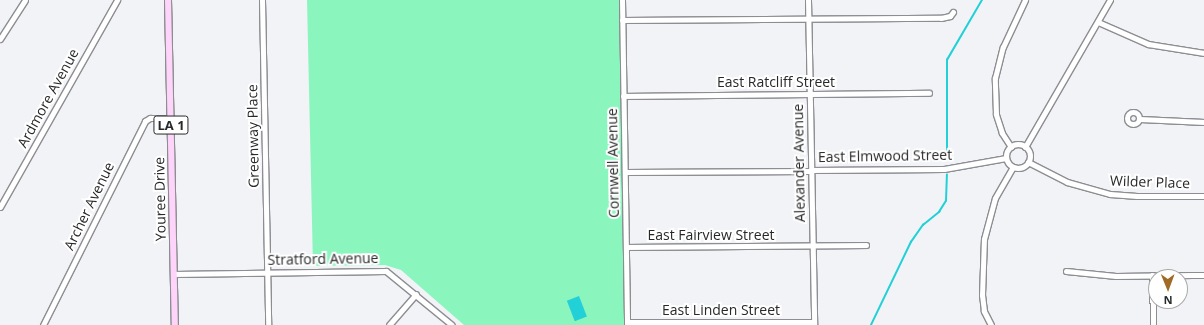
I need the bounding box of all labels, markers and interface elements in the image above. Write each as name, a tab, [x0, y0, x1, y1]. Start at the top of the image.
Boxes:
street label: Ardmore Avenue	[14, 46, 82, 150]
street label: East Ratcliff Street	[717, 74, 835, 90]
street label: Greenway Place	[244, 84, 262, 188]
street label: Alexander Avenue	[790, 104, 808, 222]
street label: Cornwell Avenue	[604, 108, 622, 218]
road number: LA 1	[153, 114, 189, 136]
street label: East Elmwood Street	[818, 146, 952, 166]
street label: Youree Drive	[151, 157, 169, 241]
street label: Archer Avenue	[60, 159, 118, 253]
street label: Wilder Place	[1110, 172, 1190, 192]
street label: East Fairview Street	[647, 227, 775, 243]
street label: Stratford Avenue	[267, 250, 379, 268]
north arrow	[1148, 269, 1188, 309]
text: N	[1164, 293, 1173, 308]
street label: East Linden Street	[662, 302, 780, 318]

